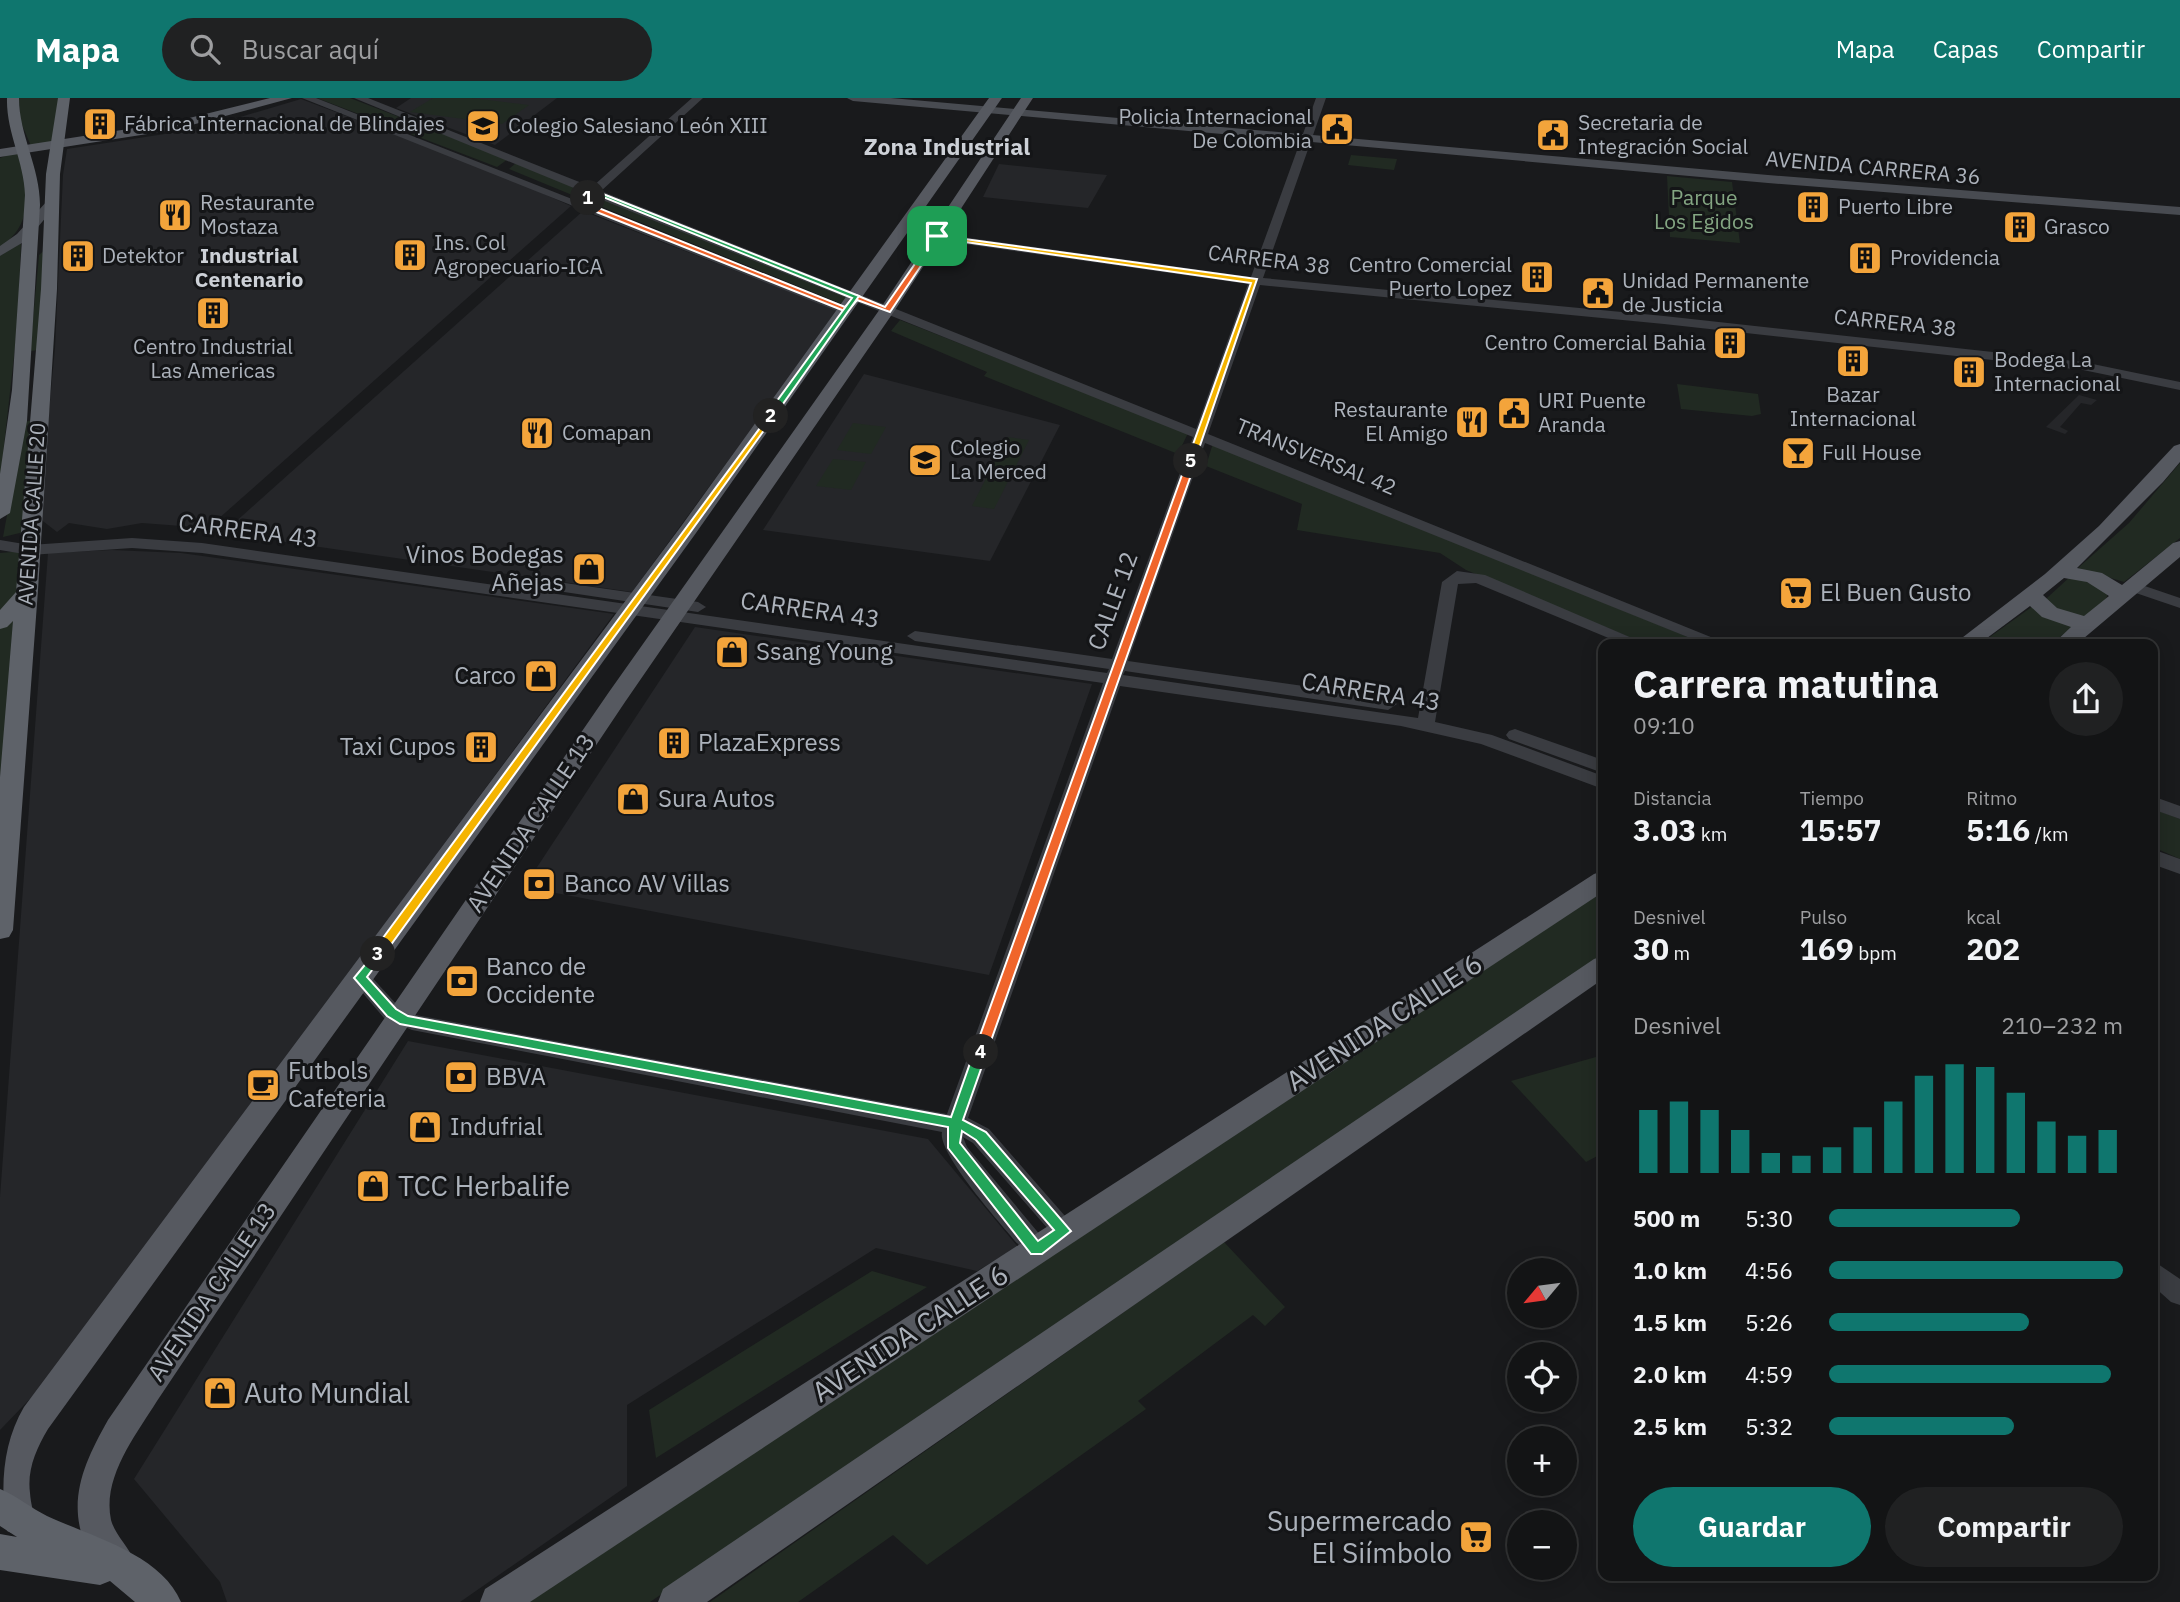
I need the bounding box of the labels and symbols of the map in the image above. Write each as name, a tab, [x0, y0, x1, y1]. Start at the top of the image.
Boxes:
place label: Policia Internacional De Colombia	[1119, 102, 1312, 154]
building icon: Fábrica Internacional de Blindajes	[81, 105, 119, 143]
school or university icon: Colegio Salesiano León XIII	[464, 107, 502, 145]
place label: Secretaria de Integración Social	[1578, 108, 1749, 160]
place label: Fábrica Internacional de Blindajes	[124, 109, 445, 137]
public building icon: Policia Internacional De Colombia	[1318, 110, 1356, 148]
place label: Colegio Salesiano León XIII	[508, 111, 768, 139]
public building icon: Secretaria de Integración Social	[1534, 116, 1572, 154]
district label: Zona Industrial	[864, 131, 1030, 161]
street label: AVENIDA CARRERA 36	[1764, 144, 1982, 190]
pin: 1	[570, 180, 606, 216]
park label: Parque Los Egidos	[1654, 183, 1754, 235]
place label: Restaurante Mostaza	[200, 188, 315, 240]
building icon: Puerto Libre	[1794, 188, 1832, 226]
place label: Puerto Libre	[1838, 192, 1953, 220]
restaurant icon: Restaurante Mostaza	[156, 196, 194, 234]
pin	[907, 206, 967, 266]
building icon: Grasco	[2001, 208, 2039, 246]
place label: Grasco	[2044, 212, 2110, 240]
place label: Ins. Col Agropecuario-ICA	[434, 228, 603, 280]
building icon: Ins. Col Agropecuario-ICA	[391, 236, 429, 274]
building icon: Detektor	[59, 237, 97, 275]
street label: CARRERA 38	[1207, 238, 1332, 280]
building icon: Providencia	[1846, 239, 1884, 277]
place label: Detektor	[102, 241, 184, 269]
district label: Industrial Centenario	[195, 241, 303, 293]
place label: Providencia	[1890, 243, 2000, 271]
place label: Centro Comercial Puerto Lopez	[1349, 250, 1512, 302]
building icon: Centro Comercial Puerto Lopez	[1518, 258, 1556, 296]
place label: Unidad Permanente de Justicia	[1622, 266, 1809, 318]
public building icon: Unidad Permanente de Justicia	[1579, 274, 1617, 312]
building icon: Centro Industrial Las Americas	[194, 294, 232, 332]
street label: CARRERA 38	[1833, 302, 1958, 342]
building icon: Centro Comercial Bahia	[1711, 324, 1749, 362]
place label: Centro Comercial Bahia	[1485, 328, 1706, 356]
place label: Centro Industrial Las Americas	[133, 332, 293, 384]
building icon: Bazar Internacional	[1834, 342, 1872, 380]
place label: Bodega La Internacional	[1994, 345, 2121, 397]
building icon: Bodega La Internacional	[1950, 353, 1988, 391]
place label: Bazar Internacional	[1790, 380, 1916, 432]
place label: URI Puente Aranda	[1538, 386, 1646, 438]
public building icon: URI Puente Aranda	[1495, 394, 1533, 432]
place label: Restaurante El Amigo	[1333, 395, 1448, 447]
pin: 2	[754, 398, 788, 434]
restaurant icon: Restaurante El Amigo	[1453, 403, 1491, 441]
street label: TRANSVERSAL 42	[1232, 411, 1401, 501]
restaurant icon: Comapan	[518, 414, 556, 452]
place label: Comapan	[562, 418, 652, 446]
street label: AVENIDA CALLE 20	[11, 422, 51, 606]
place label: Colegio La Merced	[950, 433, 1047, 485]
bar icon: Full House	[1779, 434, 1817, 472]
place label: Full House	[1822, 438, 1922, 466]
school or university icon: Colegio La Merced	[906, 441, 944, 479]
pin: 5	[1174, 444, 1208, 478]
street label: CARRERA 43	[177, 506, 320, 554]
place label: Vinos Bodegas Añejas	[406, 538, 564, 598]
street label: CALLE 12	[1079, 547, 1145, 654]
shop icon: Vinos Bodegas Añejas	[570, 550, 608, 588]
supermarket icon: El Buen Gusto	[1777, 574, 1815, 612]
place label: El Buen Gusto	[1820, 576, 1972, 608]
street label: CARRERA 43	[738, 583, 882, 635]
shop icon: Ssang Young	[713, 633, 751, 671]
place label: Ssang Young	[756, 635, 893, 667]
shop icon: Carco	[522, 657, 560, 695]
place label: Carco	[454, 659, 516, 691]
street label: CARRERA 43	[1299, 664, 1443, 718]
building icon: PlazaExpress	[655, 724, 693, 762]
place label: PlazaExpress	[698, 726, 841, 758]
street label: AVENIDA CALLE 13	[458, 727, 602, 918]
building icon: Taxi Cupos	[462, 728, 500, 766]
place label: Taxi Cupos	[340, 730, 456, 762]
shop icon: Sura Autos	[614, 780, 652, 818]
place label: Sura Autos	[658, 782, 775, 814]
bank icon: Banco AV Villas	[520, 865, 558, 903]
place label: Banco AV Villas	[564, 867, 730, 899]
pin: 3	[360, 936, 396, 972]
street label: AVENIDA CALLE 6	[1278, 944, 1489, 1099]
place label: Banco de Occidente	[486, 950, 595, 1010]
bank icon: Banco de Occidente	[443, 962, 481, 1000]
pin: 4	[964, 1034, 998, 1070]
place label: Futbols Cafeteria	[288, 1054, 386, 1114]
bank icon: BBVA	[442, 1058, 480, 1096]
place label: BBVA	[486, 1060, 546, 1092]
cafe icon: Futbols Cafeteria	[244, 1066, 282, 1104]
shop icon: Indufrial	[406, 1108, 444, 1146]
place label: Indufrial	[450, 1110, 543, 1142]
shop icon: TCC Herbalife	[354, 1167, 392, 1205]
place label: TCC Herbalife	[398, 1167, 570, 1204]
street label: AVENIDA CALLE 13	[139, 1196, 283, 1387]
street label: AVENIDA CALLE 6	[804, 1255, 1015, 1410]
north arrow	[1507, 1258, 1577, 1328]
shop icon: Auto Mundial	[201, 1374, 239, 1412]
place label: Auto Mundial	[244, 1374, 410, 1411]
place label: Supermercado El Siímbolo	[1267, 1502, 1452, 1571]
supermarket icon: Supermercado El Siímbolo	[1457, 1518, 1495, 1556]

